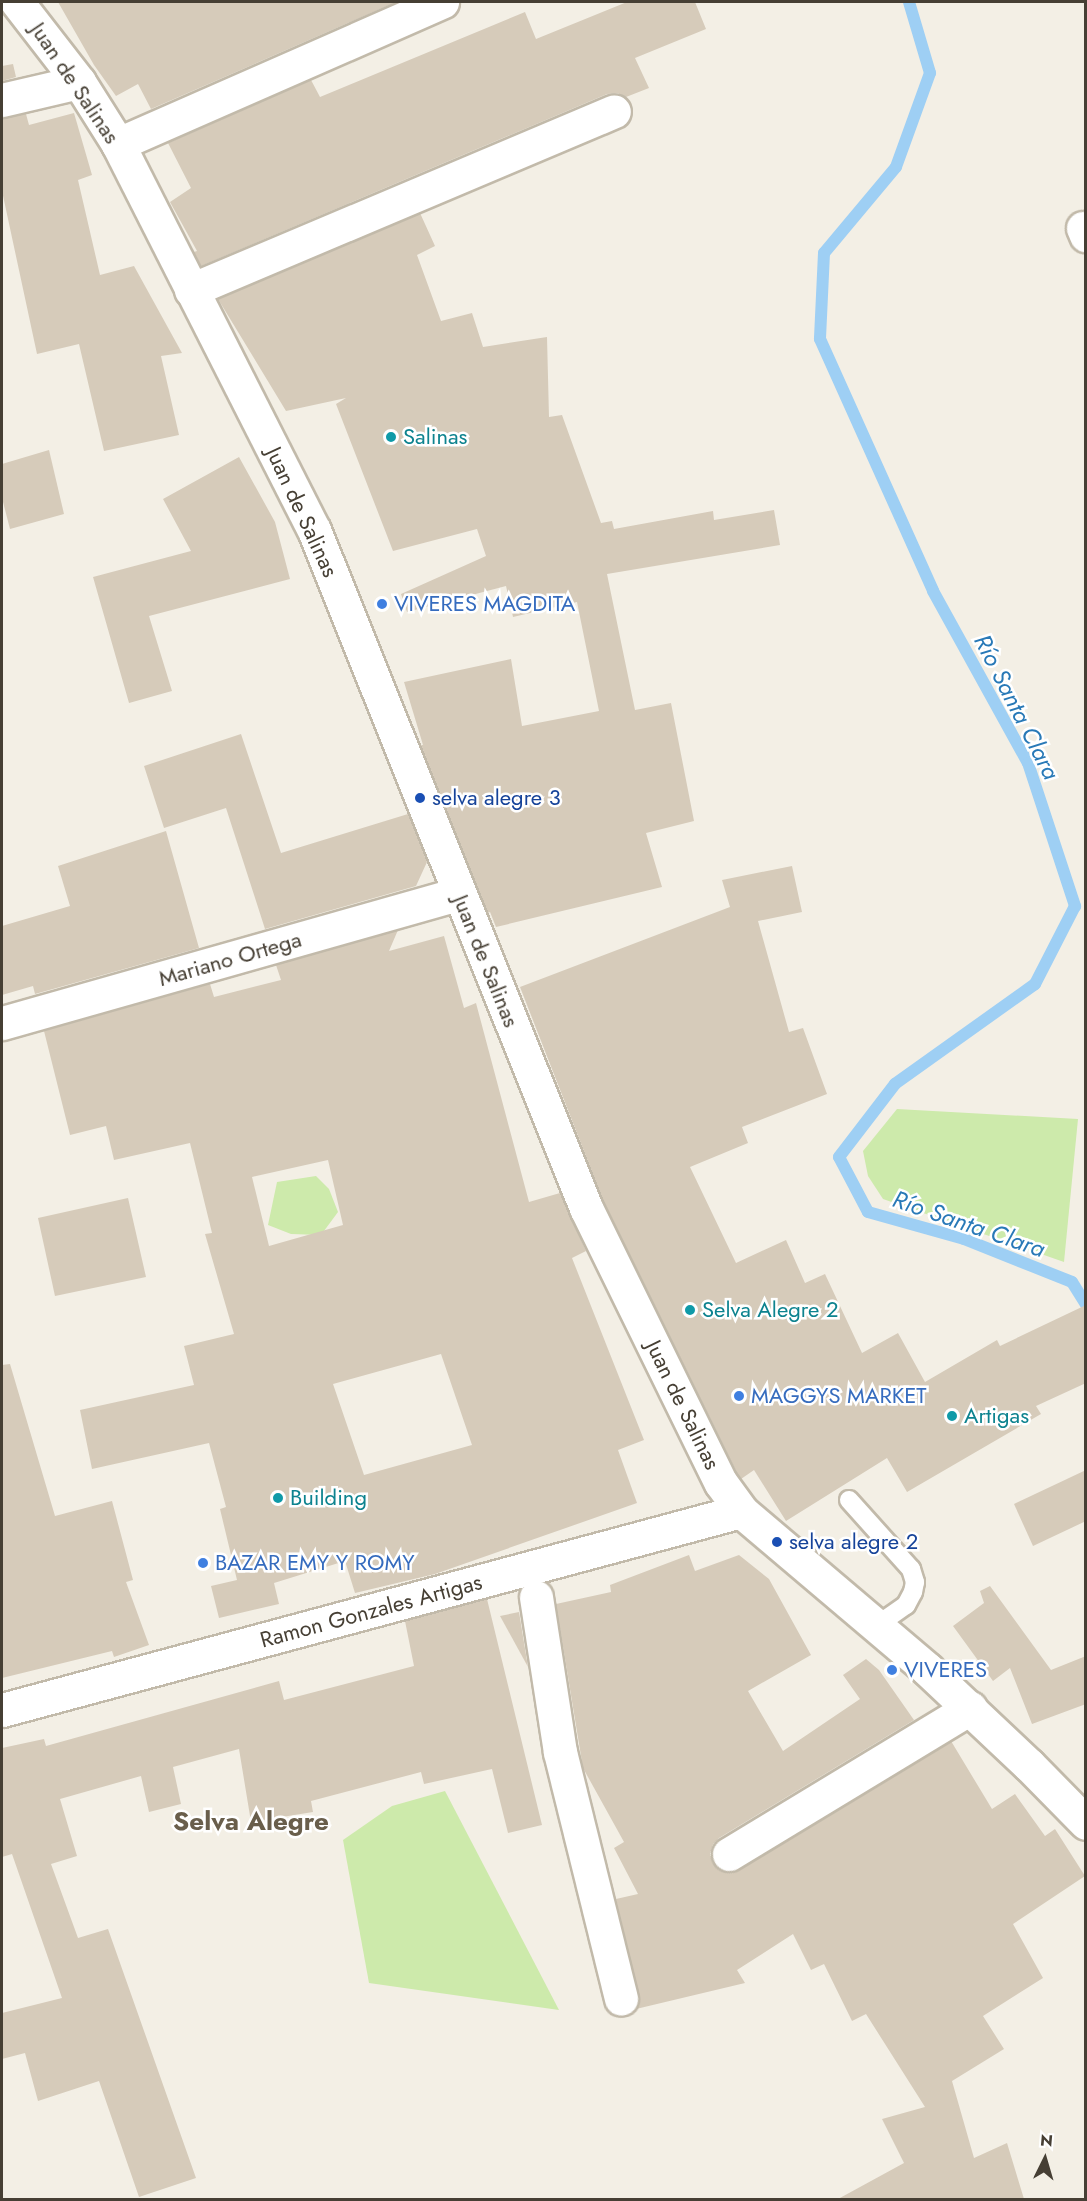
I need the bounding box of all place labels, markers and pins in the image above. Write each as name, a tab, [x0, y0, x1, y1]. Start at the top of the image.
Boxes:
place label: Salinas	[403, 424, 467, 450]
marker: Salinas	[384, 430, 398, 444]
place label: VIVERES MAGDITA	[394, 591, 575, 617]
marker: VIVERES MAGDITA	[375, 597, 389, 611]
place label: selva alegre 3	[432, 785, 561, 811]
marker: selva alegre 3	[413, 791, 427, 805]
place label: Selva Alegre 2	[702, 1297, 838, 1323]
marker: Selva Alegre 2	[683, 1303, 697, 1317]
place label: MAGGYS MARKET	[751, 1383, 927, 1409]
marker: MAGGYS MARKET	[732, 1389, 746, 1403]
place label: Artigas	[964, 1403, 1029, 1429]
marker: Artigas	[945, 1409, 959, 1423]
place label: Building	[290, 1485, 367, 1511]
marker: Building	[271, 1491, 285, 1505]
place label: selva alegre 2	[789, 1529, 918, 1555]
marker: selva alegre 2	[770, 1535, 784, 1549]
place label: BAZAR EMY Y ROMY	[215, 1550, 415, 1576]
marker: BAZAR EMY Y ROMY	[196, 1556, 210, 1570]
place label: VIVERES	[904, 1657, 987, 1683]
marker: VIVERES	[885, 1663, 899, 1677]

